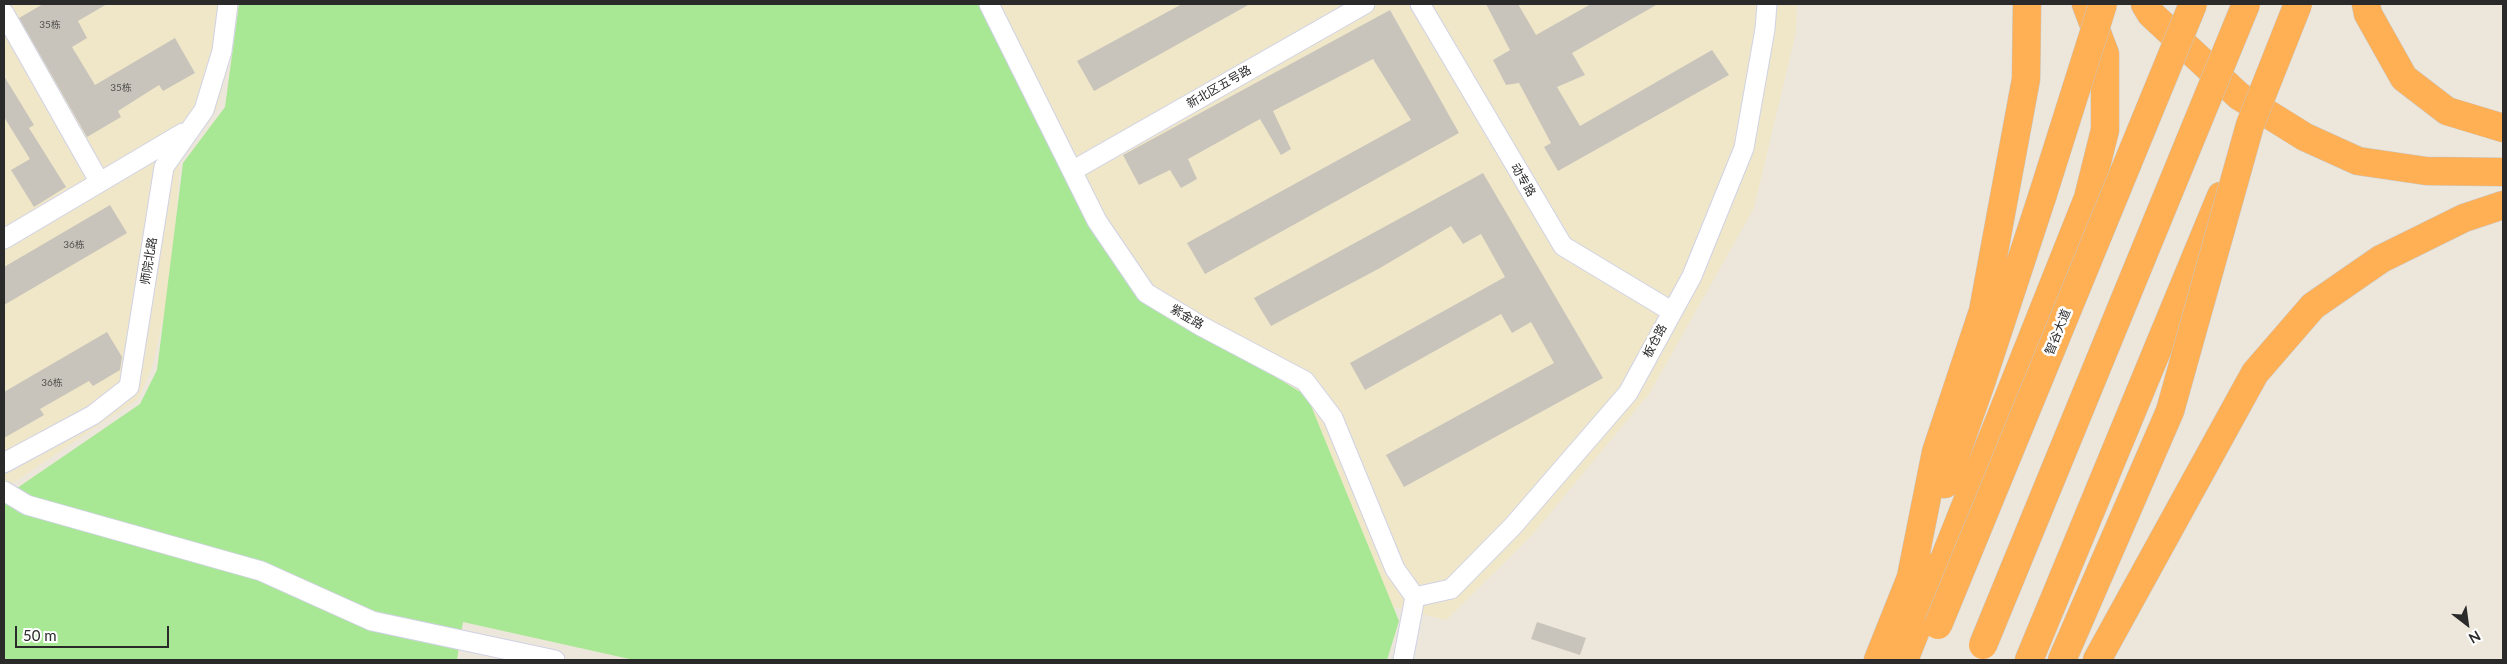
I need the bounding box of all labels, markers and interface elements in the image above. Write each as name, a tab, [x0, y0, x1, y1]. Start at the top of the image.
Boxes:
house number: 35栋	[39, 19, 61, 31]
street label: 新北区五号路	[1184, 63, 1254, 111]
house number: 35栋	[110, 82, 132, 94]
street label: 动专路	[1508, 161, 1538, 199]
street label: 师院北路	[138, 236, 160, 286]
house number: 36栋	[63, 239, 85, 251]
street label: 紫金路	[1168, 302, 1206, 332]
street label: 智谷大道	[2042, 307, 2074, 357]
street label: 板仓路	[1640, 322, 1670, 360]
house number: 36栋	[41, 377, 63, 389]
north arrow	[2442, 599, 2492, 649]
scale bar	[18, 616, 171, 648]
text: 50 m	[23, 626, 57, 644]
text: N	[2466, 627, 2484, 647]

